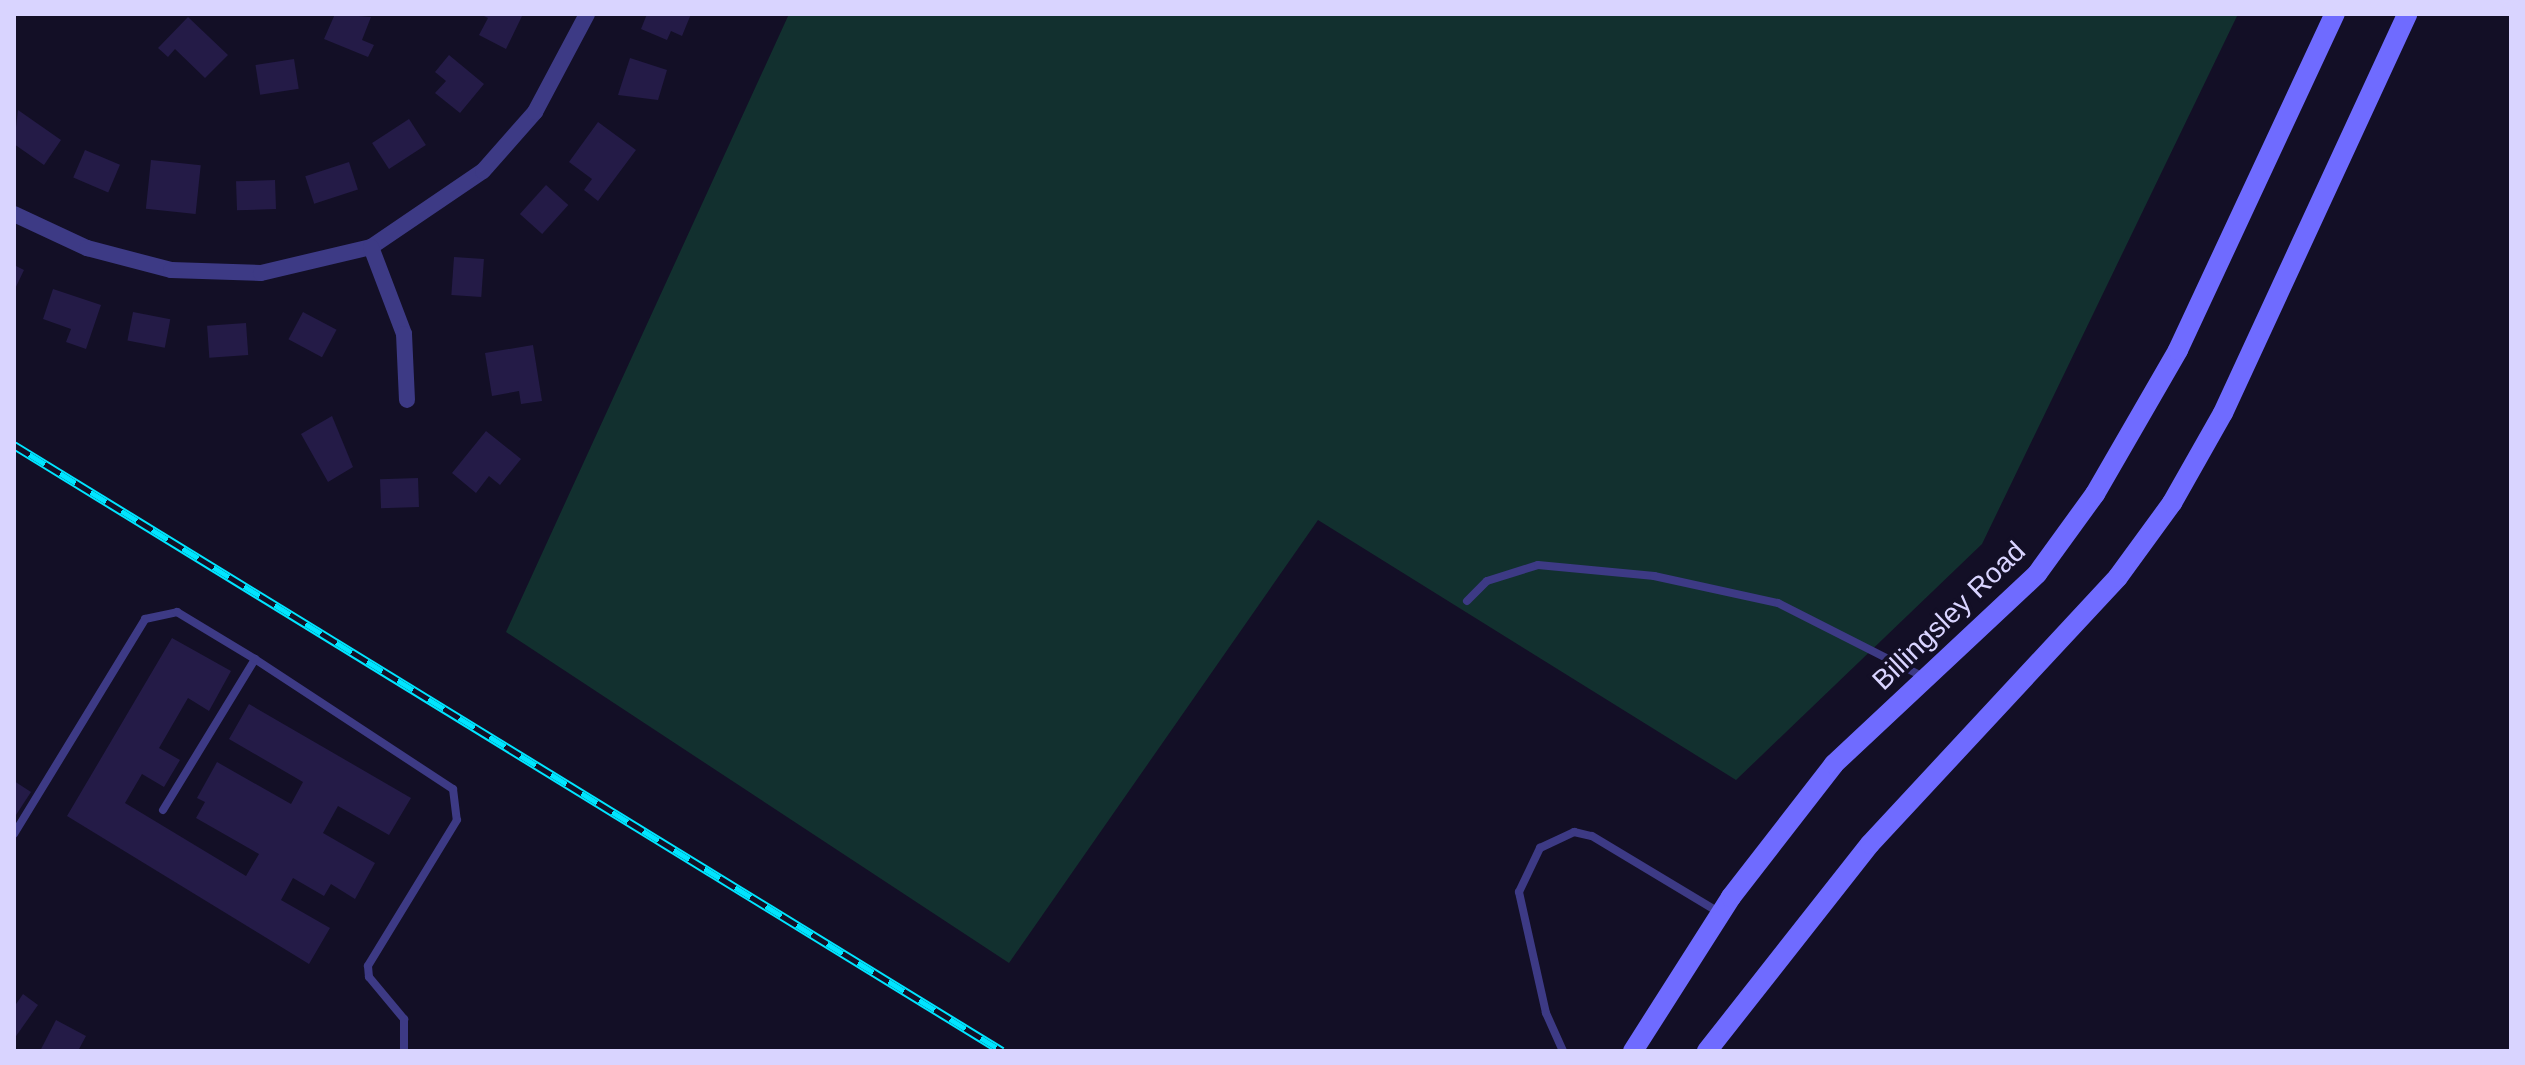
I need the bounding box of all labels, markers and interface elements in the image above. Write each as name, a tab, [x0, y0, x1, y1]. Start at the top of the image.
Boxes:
street label: Billingsley Road	[1866, 535, 2032, 697]

